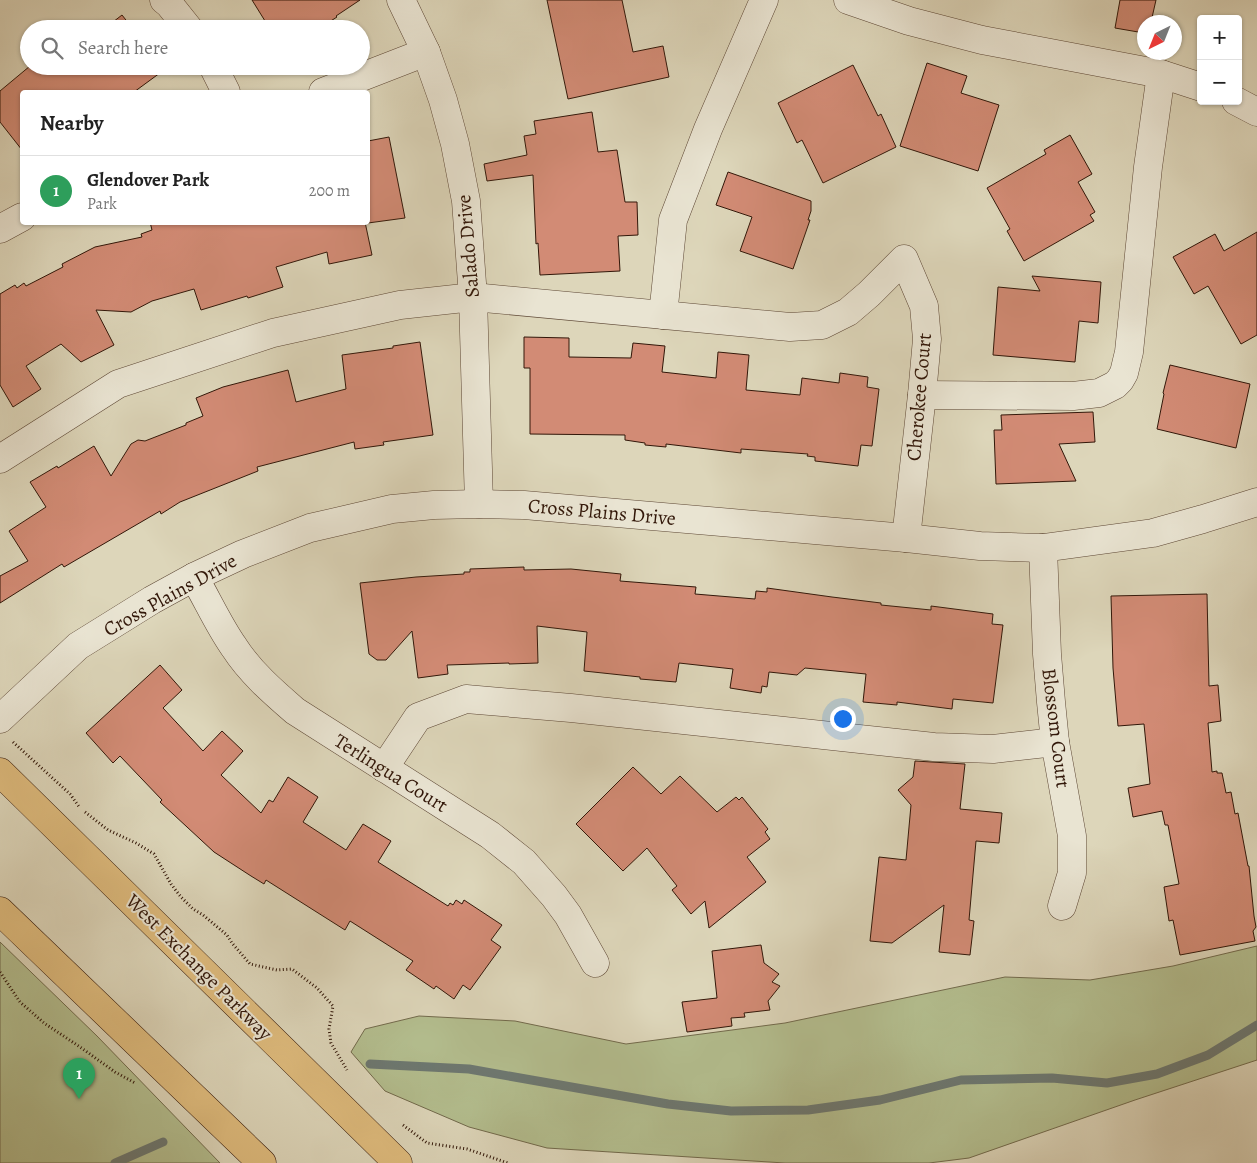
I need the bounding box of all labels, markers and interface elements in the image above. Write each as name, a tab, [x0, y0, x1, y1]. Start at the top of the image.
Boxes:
north arrow	[1137, 15, 1182, 60]
map controls	[1197, 15, 1242, 105]
button: +	[1197, 15, 1242, 60]
search box	[20, 20, 370, 75]
icon: search	[38, 34, 66, 62]
text: Search here	[78, 35, 168, 61]
button: −	[1197, 60, 1242, 105]
text: Nearby	[40, 109, 103, 137]
text: Glendover Park	[87, 167, 209, 193]
text: 1	[53, 180, 59, 202]
text: 200 m	[309, 180, 350, 202]
text: Park	[87, 193, 117, 215]
street label: Salado Drive	[450, 193, 486, 299]
street label: Cherokee Court	[900, 332, 938, 462]
street label: Cross Plains Drive	[527, 492, 677, 532]
street label: Cross Plains Drive	[99, 547, 241, 643]
street label: Blossom Court	[1035, 667, 1077, 790]
your location	[830, 706, 856, 732]
street label: Terlingua Court	[329, 727, 453, 819]
street label: West Exchange Parkway	[119, 887, 279, 1047]
pin: 1	[63, 1058, 95, 1099]

